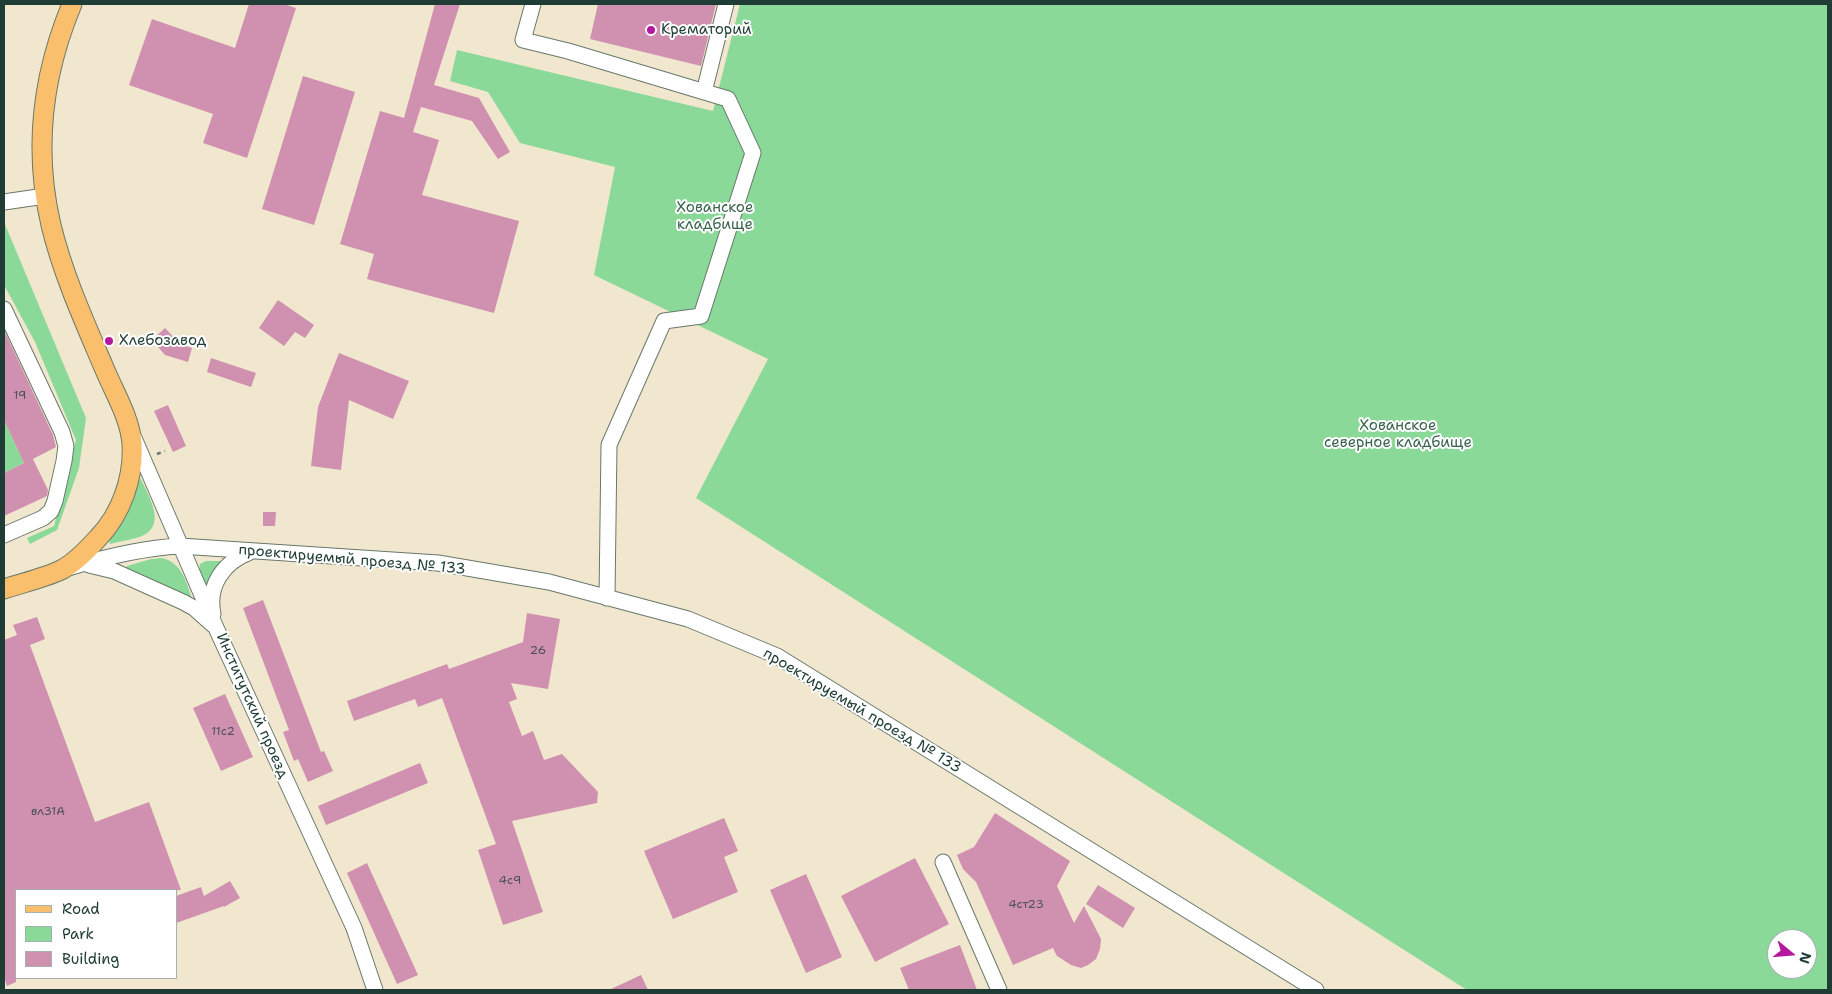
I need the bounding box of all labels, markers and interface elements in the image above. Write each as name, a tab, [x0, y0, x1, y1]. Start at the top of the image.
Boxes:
place label: Крематорий	[661, 21, 752, 39]
marker: Крематорий	[645, 24, 657, 36]
park label: Хованское кладбище	[677, 199, 753, 234]
place label: Хлебозавод	[119, 332, 206, 350]
marker: Хлебозавод	[103, 335, 115, 347]
house number: 19	[14, 389, 26, 403]
park label: Хованское северное кладбище	[1324, 417, 1472, 452]
street label: проектируемый проезд № 133	[238, 541, 466, 579]
street label: Институтский проезд	[212, 630, 292, 782]
house number: 26	[530, 644, 546, 658]
street label: проектируемый проезд № 133	[760, 645, 964, 777]
house number: 11с2	[211, 725, 235, 739]
house number: вл31А	[31, 805, 65, 819]
house number: 4с9	[499, 874, 521, 888]
legend	[15, 889, 178, 979]
house number: 4ст23	[1008, 898, 1044, 912]
text: Road	[62, 899, 100, 919]
text: Park	[62, 924, 94, 944]
north arrow	[1767, 929, 1817, 979]
text: Building	[62, 949, 119, 969]
text: N	[1795, 950, 1816, 966]

